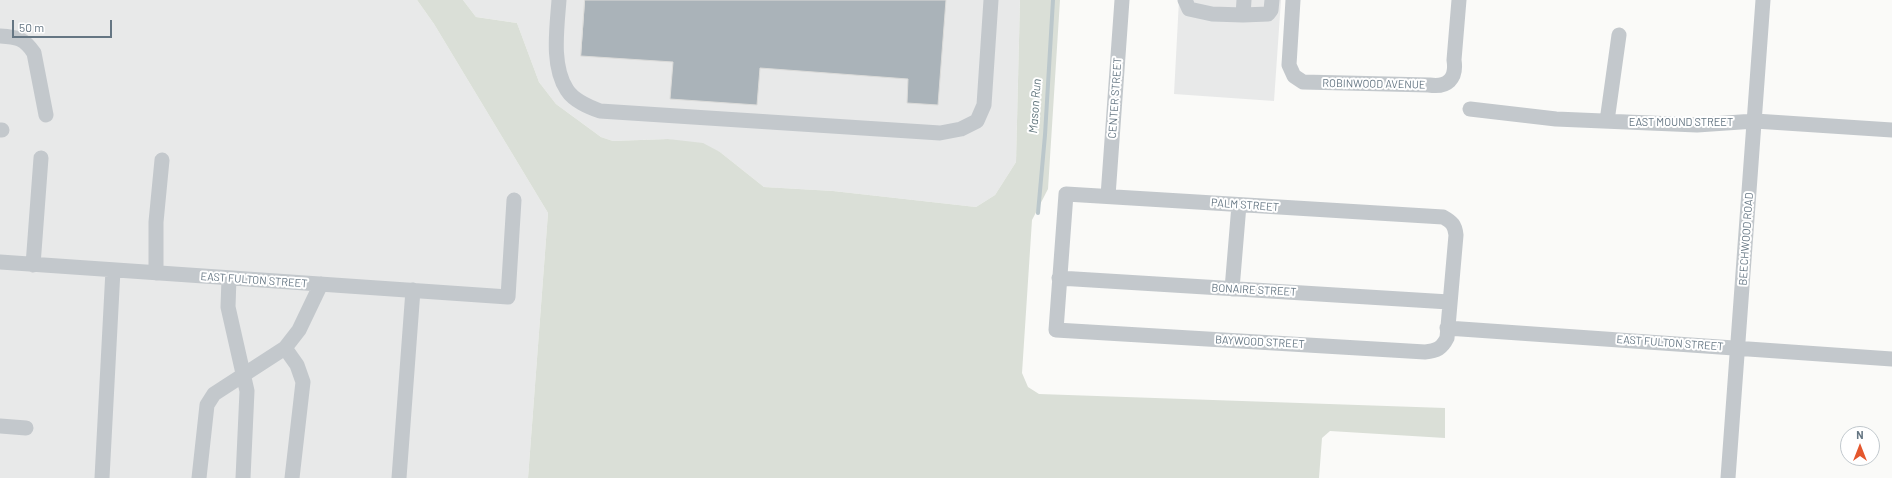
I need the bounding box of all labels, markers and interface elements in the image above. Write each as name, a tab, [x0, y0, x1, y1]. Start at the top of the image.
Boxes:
scale bar	[14, 12, 114, 38]
text: 50 m	[19, 20, 44, 34]
street label: CENTER STREET	[1106, 57, 1124, 139]
street label: ROBINWOOD AVENUE	[1322, 77, 1426, 91]
water label: Mason Run	[1026, 78, 1044, 134]
street label: EAST MOUND STREET	[1629, 115, 1733, 129]
street label: BEECHWOOD ROAD	[1736, 192, 1756, 286]
street label: PALM STREET	[1211, 196, 1279, 214]
street label: EAST FULTON STREET	[200, 270, 308, 290]
street label: BONAIRE STREET	[1211, 281, 1297, 299]
street label: BAYWOOD STREET	[1215, 333, 1305, 351]
street label: EAST FULTON STREET	[1616, 333, 1724, 353]
north arrow	[1840, 426, 1880, 466]
text: N	[1856, 428, 1864, 441]

